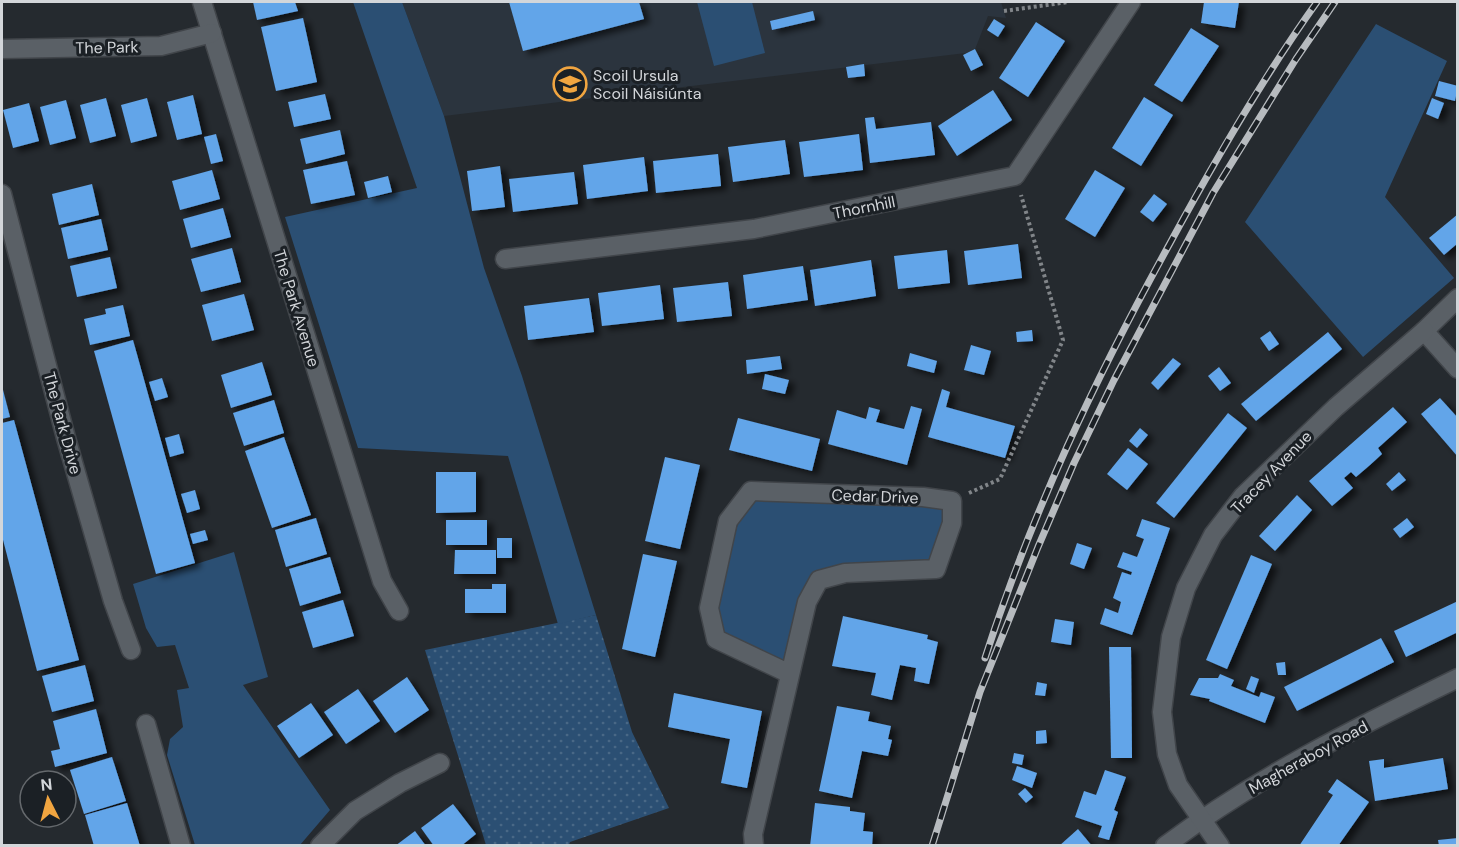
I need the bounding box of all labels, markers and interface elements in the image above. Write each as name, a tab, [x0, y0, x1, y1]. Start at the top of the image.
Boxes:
street label: The Park	[75, 36, 139, 59]
place label: Scoil Ursula Scoil Náisiúnta	[593, 65, 701, 104]
school or university icon: Scoil Ursula Scoil Náisiúnta	[552, 66, 588, 102]
street label: Thornhill	[831, 191, 897, 224]
street label: The Park Avenue	[269, 247, 324, 369]
street label: The Park Drive	[39, 370, 86, 477]
street label: Tracey Avenue	[1226, 426, 1316, 519]
street label: Cedar Drive	[831, 484, 919, 509]
street label: Magheraboy Road	[1245, 716, 1372, 799]
north arrow	[18, 769, 78, 829]
text: N	[40, 774, 53, 796]

